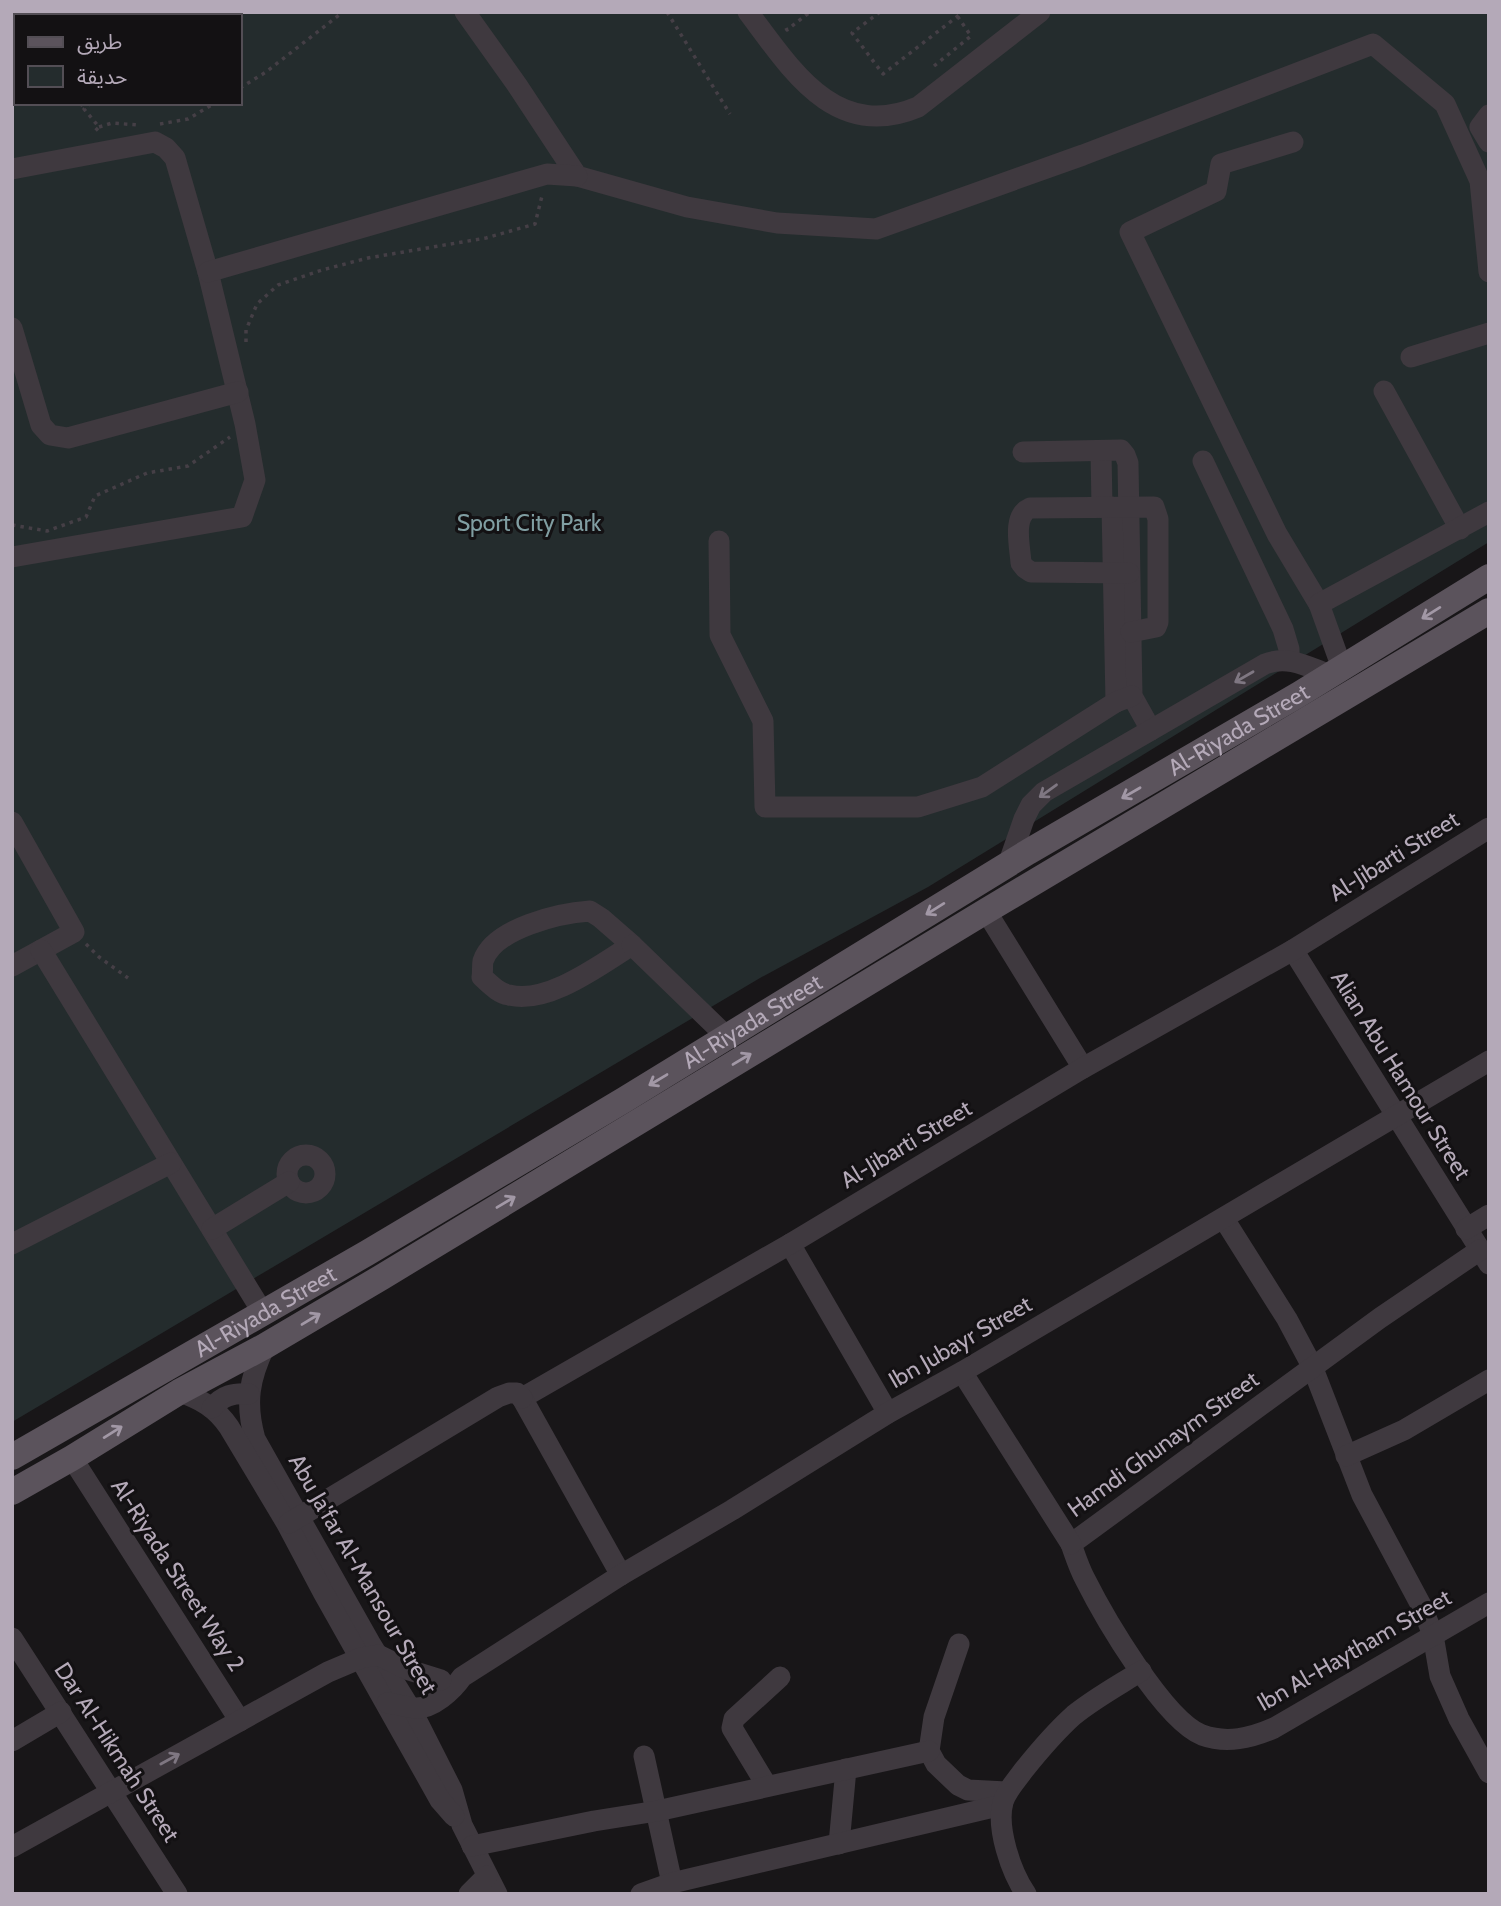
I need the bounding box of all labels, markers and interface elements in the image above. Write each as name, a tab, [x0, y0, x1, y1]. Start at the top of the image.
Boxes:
legend	[14, 14, 242, 105]
text: طريق	[77, 29, 122, 55]
text: حديقة	[77, 64, 127, 89]
park label: Sport City Park	[457, 509, 602, 537]
one-way arrow	[1421, 606, 1441, 620]
one-way arrow	[1234, 670, 1254, 684]
street label: Al-Riyada Street	[1163, 678, 1314, 782]
one-way arrow	[1039, 784, 1058, 798]
one-way arrow	[1121, 786, 1141, 800]
street label: Al-Jibarti Street	[1324, 805, 1464, 907]
one-way arrow	[926, 903, 946, 917]
street label: Alian Abu Hamour Street	[1325, 965, 1477, 1185]
street label: Al-Riyada Street	[677, 968, 827, 1075]
one-way arrow	[732, 1052, 752, 1066]
one-way arrow	[649, 1073, 669, 1087]
street label: Al-Jibarti Street	[835, 1094, 977, 1194]
one-way arrow	[495, 1195, 515, 1209]
street label: Al-Riyada Street	[189, 1260, 341, 1363]
street label: Ibn Jubayr Street	[883, 1290, 1037, 1394]
one-way arrow	[300, 1312, 320, 1326]
street label: Hamdi Ghunaym Street	[1062, 1365, 1264, 1523]
one-way arrow	[103, 1425, 123, 1439]
street label: Abu Ja'far Al-Mansour Street	[283, 1449, 443, 1699]
street label: Al-Riyada Street Way 2	[105, 1474, 251, 1676]
street label: Ibn Al-Haytham Street	[1252, 1583, 1456, 1717]
street label: Dar Al-Hikmah Street	[49, 1657, 186, 1847]
one-way arrow	[159, 1752, 180, 1765]

